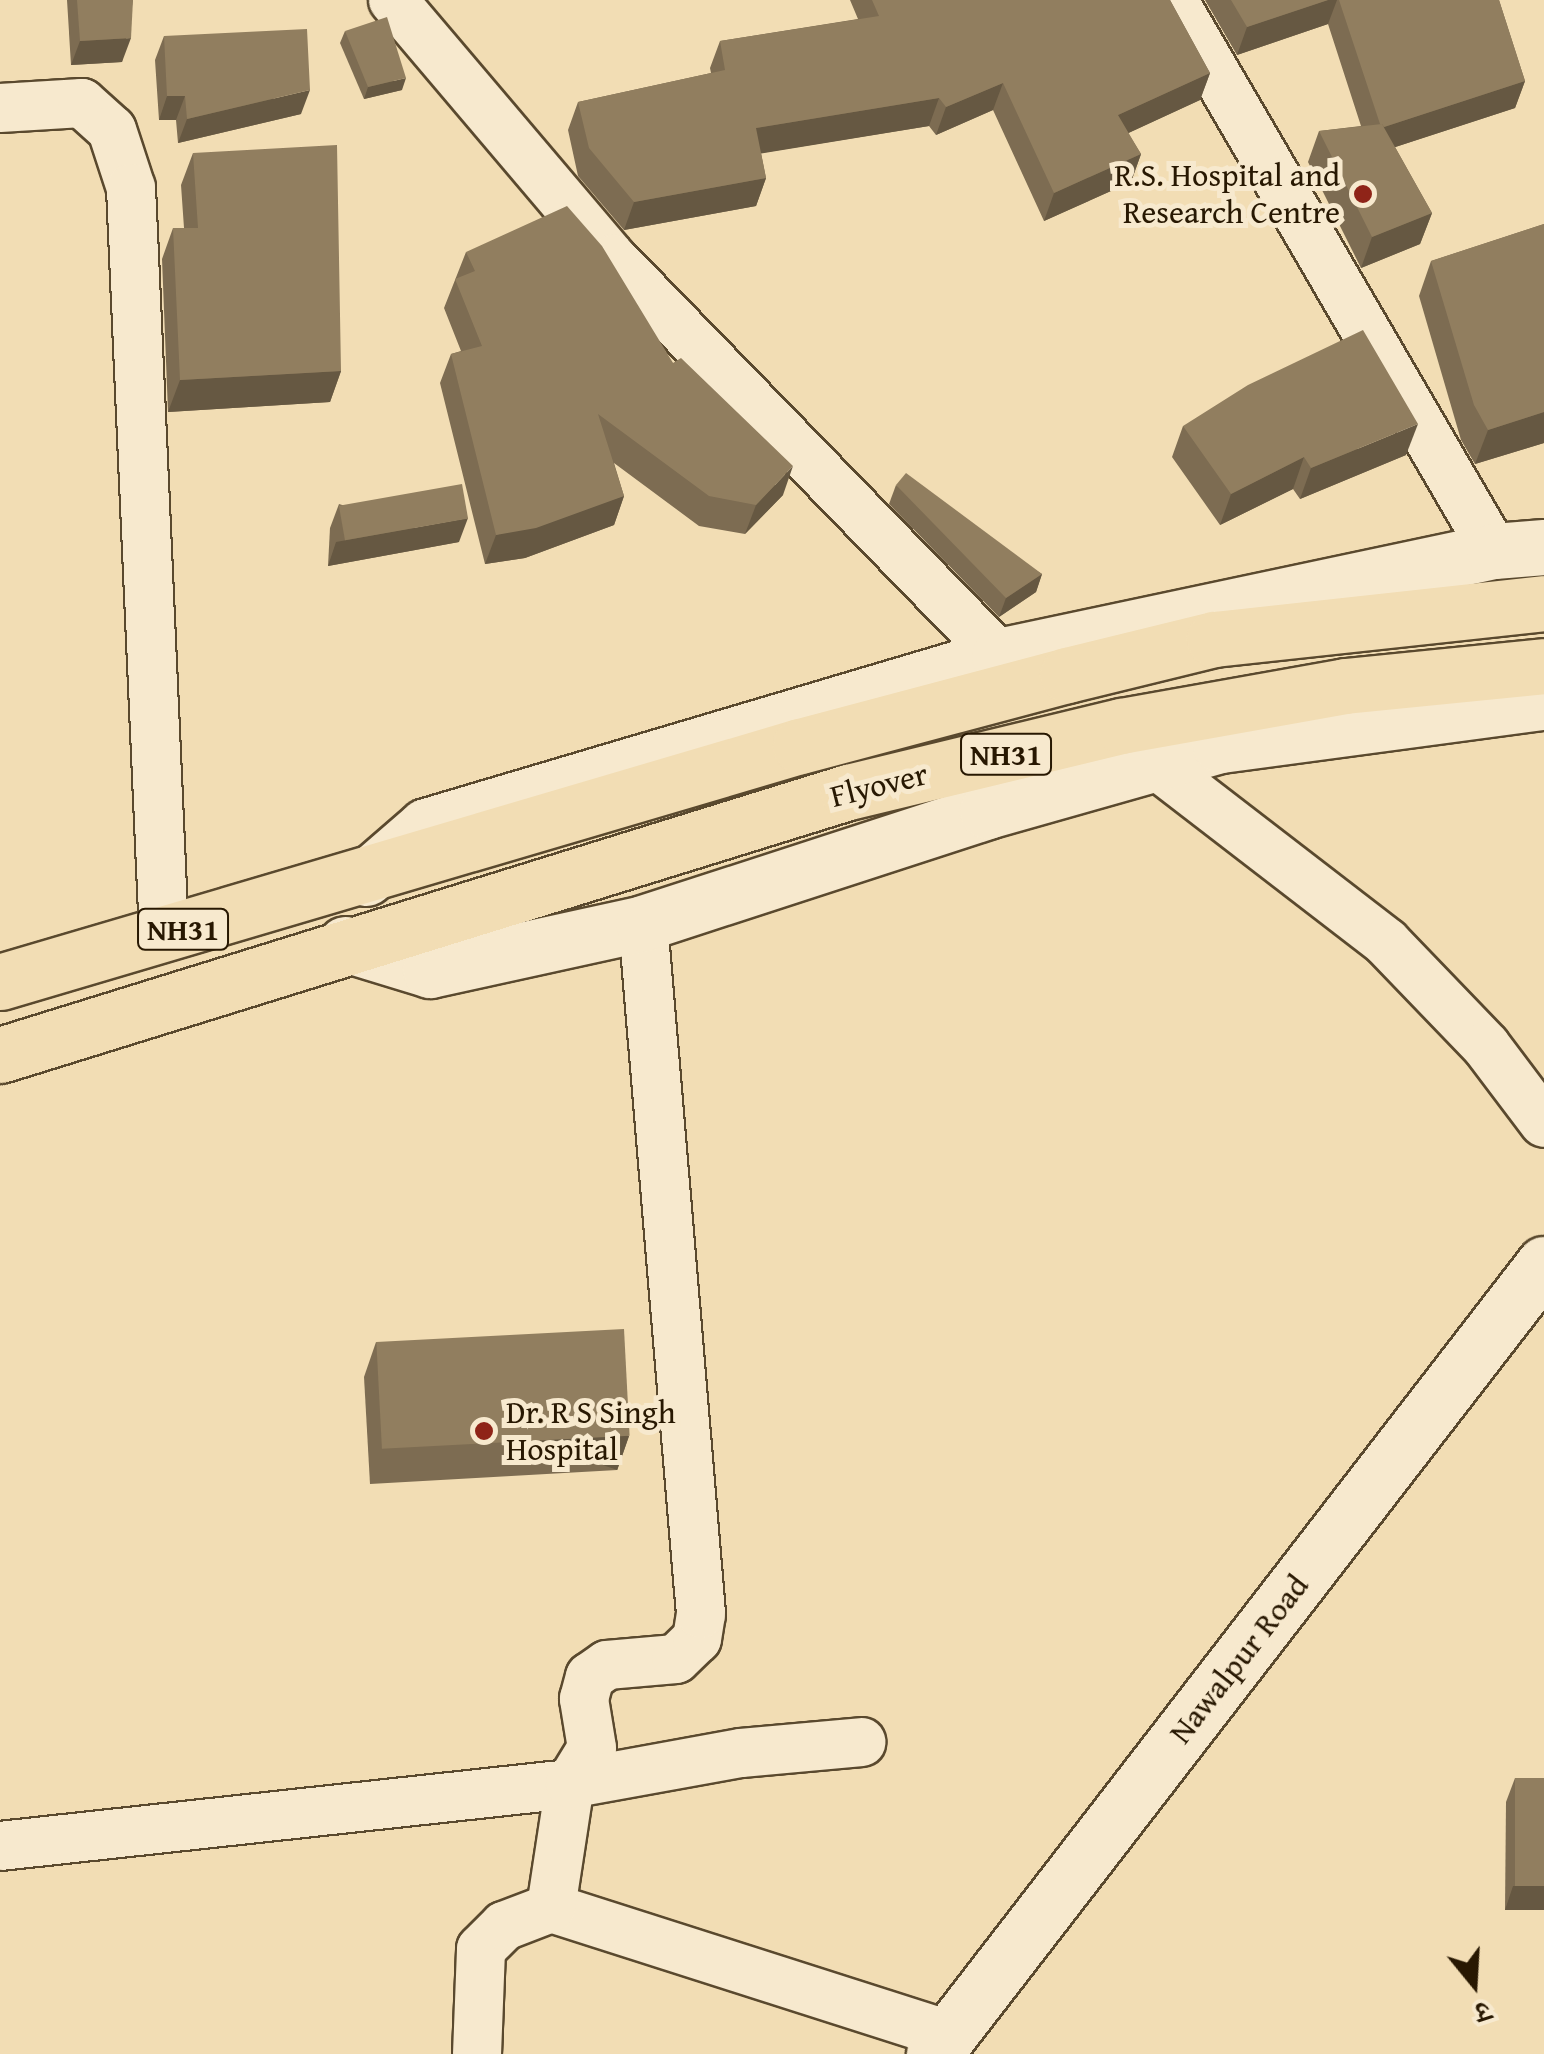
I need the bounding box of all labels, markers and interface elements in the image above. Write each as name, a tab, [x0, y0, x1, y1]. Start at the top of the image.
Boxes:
place label: R.S. Hospital and Research Centre	[1114, 157, 1340, 232]
marker: R.S. Hospital and Research Centre	[1350, 181, 1376, 207]
road number: NH31	[958, 729, 1054, 779]
street label: Flyover	[826, 754, 932, 816]
road number: NH31	[136, 904, 230, 954]
place label: Dr. R S Singh Hospital	[506, 1394, 676, 1469]
marker: Dr. R S Singh Hospital	[471, 1418, 497, 1444]
street label: Nawalpur Road	[1161, 1567, 1317, 1751]
north arrow	[1424, 1934, 1524, 2034]
text: उ	[1470, 1991, 1497, 2035]

